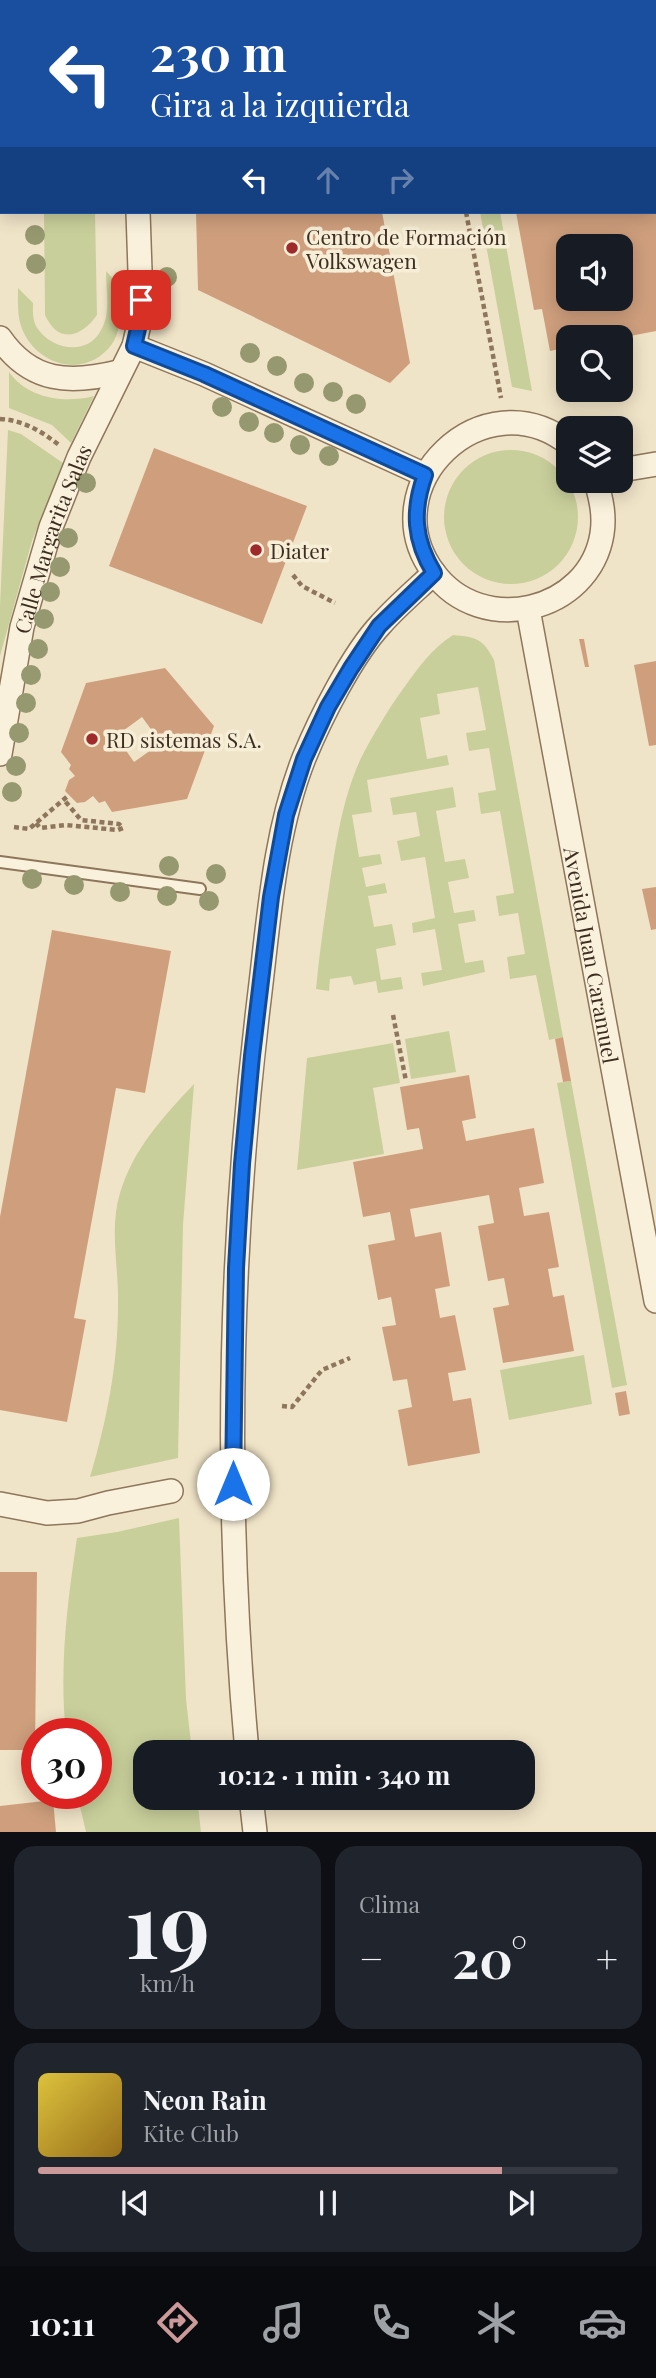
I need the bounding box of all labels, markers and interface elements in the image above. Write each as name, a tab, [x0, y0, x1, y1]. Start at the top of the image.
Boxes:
text: 230 m	[150, 19, 287, 84]
icon: left	[35, 28, 126, 119]
text: Gira a la izquierda	[150, 82, 410, 125]
icon: left	[236, 161, 274, 199]
icon: ahead	[309, 161, 347, 199]
icon: right	[382, 161, 420, 199]
place label: Centro de Formación Volkswagen	[305, 222, 507, 274]
map controls	[556, 234, 633, 493]
button: sound	[556, 234, 633, 311]
marker: Centro de Formación Volkswagen	[284, 240, 300, 256]
pin	[111, 270, 171, 330]
icon: arrive	[122, 281, 160, 319]
button: search	[556, 325, 633, 402]
button: layers	[556, 416, 633, 493]
street label: Calle Margarita Salas	[7, 439, 97, 637]
place label: Diater	[270, 536, 330, 564]
marker: Diater	[248, 542, 264, 558]
place label: RD sistemas S.A.	[106, 725, 262, 753]
marker: RD sistemas S.A.	[84, 731, 100, 747]
street label: Avenida Juan Caramuel	[558, 844, 626, 1066]
position arrow	[196, 1447, 270, 1521]
speed limit sign: 30	[21, 1718, 112, 1809]
text: 10:12 · 1 min · 340 m	[218, 1757, 450, 1792]
text: 19	[125, 1861, 210, 1982]
text: Clima	[359, 1888, 420, 1919]
text: 20°	[452, 1923, 527, 1992]
text: −	[359, 1932, 384, 1983]
text: +	[596, 1932, 618, 1983]
text: km/h	[140, 1967, 195, 1998]
text: Neon Rain	[143, 2082, 267, 2117]
text: Kite Club	[143, 2117, 239, 2148]
icon: previous	[116, 2184, 154, 2222]
icon: pause	[309, 2184, 347, 2222]
icon: next	[502, 2184, 540, 2222]
icon: directions	[153, 2298, 202, 2347]
icon: music	[259, 2298, 308, 2347]
icon: phone	[366, 2298, 415, 2347]
icon: climate	[472, 2298, 521, 2347]
icon: car	[578, 2298, 627, 2347]
text: 10:11	[29, 2301, 95, 2344]

